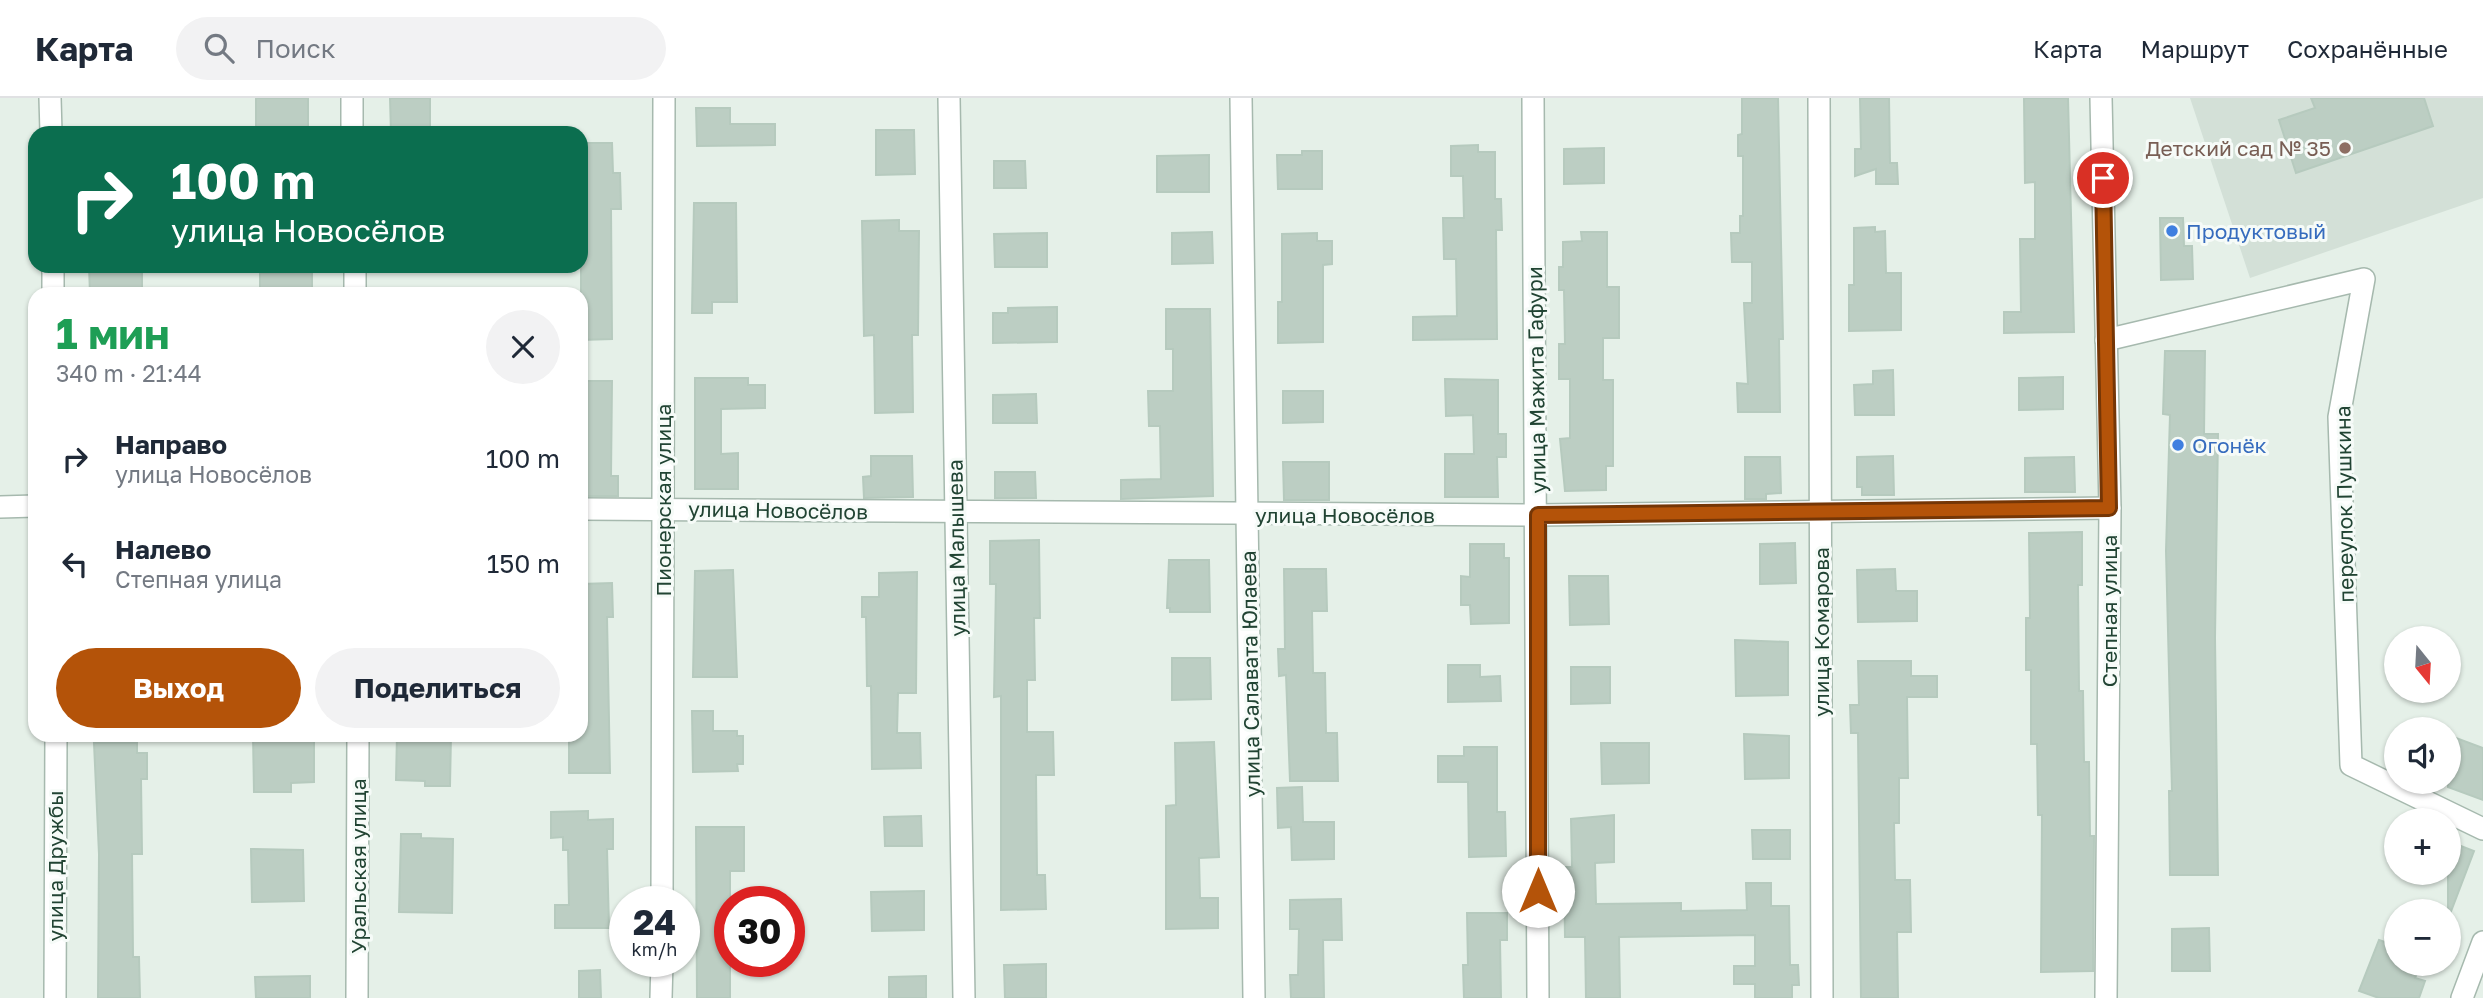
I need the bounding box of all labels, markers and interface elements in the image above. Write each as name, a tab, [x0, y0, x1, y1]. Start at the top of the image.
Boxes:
search box	[176, 17, 666, 80]
text: Карта	[35, 29, 134, 68]
icon: search	[200, 29, 238, 67]
text: Поиск	[256, 33, 336, 64]
text: Карта	[2033, 34, 2103, 63]
text: Маршрут	[2141, 34, 2249, 63]
text: Сохранённые	[2287, 34, 2448, 63]
place label: Детский сад № 35	[2145, 135, 2331, 161]
marker: Детский сад № 35	[2337, 140, 2353, 156]
pin	[2073, 148, 2133, 208]
text: 100 m	[171, 151, 315, 210]
icon: right	[56, 154, 147, 245]
icon: arrive	[2084, 159, 2122, 197]
text: улица Новосёлов	[171, 211, 445, 249]
place label: Продуктовый	[2186, 218, 2326, 244]
marker: Продуктовый	[2164, 223, 2180, 239]
street label: улица Мажита Гафури	[1521, 266, 1551, 494]
text: 1 мин	[56, 308, 170, 358]
button: close	[486, 310, 560, 384]
text: 340 m · 21:44	[56, 359, 202, 387]
street label: Пионерская улица	[650, 404, 676, 597]
street label: переулок Пушкина	[2329, 405, 2359, 603]
text: Направо	[115, 429, 227, 460]
place label: Огонёк	[2192, 432, 2267, 458]
marker: Огонёк	[2170, 437, 2186, 453]
icon: right	[56, 440, 94, 478]
text: 100 m	[486, 443, 560, 474]
street label: улица Малышева	[941, 459, 971, 637]
text: улица Новосёлов	[115, 460, 312, 488]
street label: улица Новосёлов	[688, 495, 868, 525]
street label: улица Новосёлов	[1255, 502, 1435, 528]
text: Налево	[115, 534, 211, 565]
street label: Степная улица	[2096, 535, 2122, 687]
icon: left	[56, 545, 94, 583]
street label: улица Комарова	[1808, 547, 1834, 717]
text: 150 m	[487, 548, 560, 579]
street label: улица Салавата Юлаева	[1235, 550, 1265, 798]
text: Степная улица	[115, 565, 282, 593]
north arrow	[2384, 626, 2460, 704]
map controls	[2384, 626, 2461, 976]
button: Выход	[56, 648, 301, 728]
button: Поделиться	[315, 648, 560, 728]
button: sound	[2384, 717, 2461, 794]
street label: Уральская улица	[345, 778, 371, 954]
street label: улица Дружбы	[42, 791, 68, 942]
button: +	[2384, 808, 2461, 885]
position arrow	[1501, 854, 1575, 928]
speed limit sign: 30	[714, 886, 805, 977]
button: −	[2384, 899, 2461, 976]
text: 24	[633, 901, 676, 943]
text: km/h	[632, 938, 677, 960]

